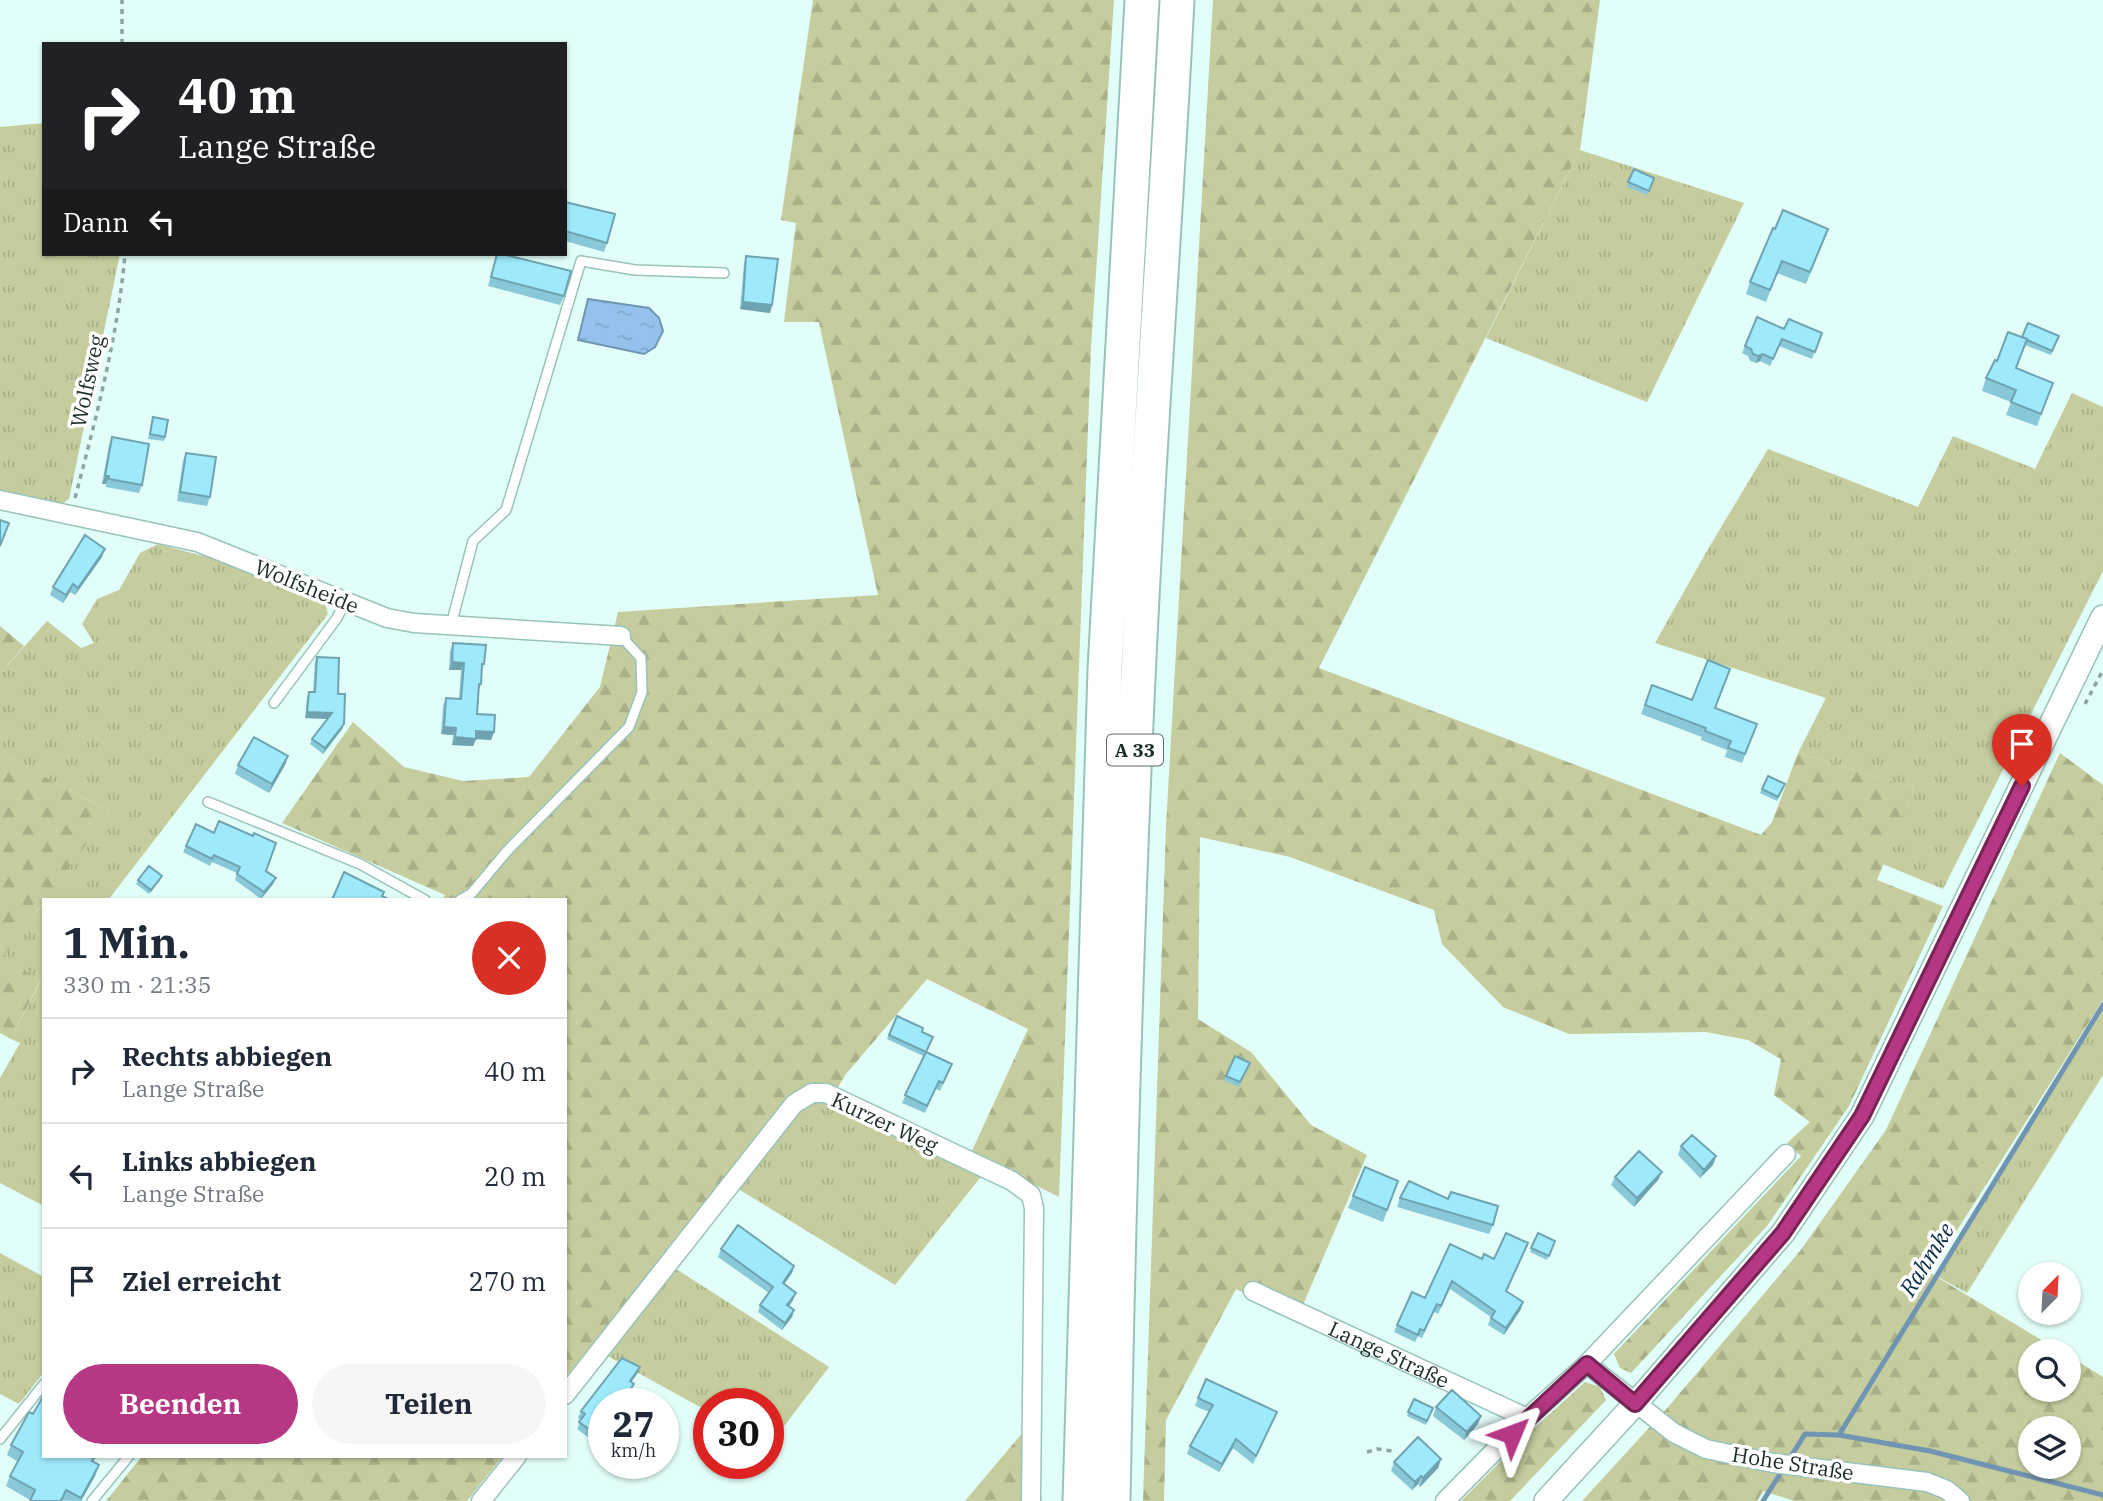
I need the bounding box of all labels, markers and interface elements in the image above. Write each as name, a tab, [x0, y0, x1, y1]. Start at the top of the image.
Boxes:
text: 40 m	[178, 63, 296, 126]
icon: right	[63, 70, 154, 161]
text: Lange Straße	[178, 125, 376, 167]
icon: left	[143, 203, 181, 241]
text: Dann	[63, 205, 129, 239]
street label: Wolfsweg	[64, 332, 111, 430]
street label: Wolfsheide	[251, 552, 363, 620]
pin	[1992, 714, 2052, 786]
icon: arrive	[2003, 725, 2041, 763]
road number: A 33	[1107, 734, 1163, 765]
text: 1 Min.	[63, 915, 190, 970]
button: close	[472, 921, 546, 995]
text: 330 m · 21:35	[63, 969, 212, 999]
text: Rechts abbiegen	[122, 1039, 332, 1073]
icon: right	[63, 1052, 101, 1090]
text: 40 m	[484, 1054, 546, 1088]
text: Lange Straße	[122, 1073, 264, 1103]
street label: Kurzer Weg	[827, 1085, 943, 1159]
text: Links abbiegen	[122, 1144, 317, 1178]
icon: left	[63, 1157, 101, 1195]
text: 20 m	[484, 1159, 546, 1193]
text: Lange Straße	[122, 1178, 264, 1208]
water label: Rahmke	[1891, 1217, 1960, 1302]
icon: arrive	[63, 1262, 101, 1300]
north arrow	[2018, 1262, 2081, 1325]
map controls	[2018, 1262, 2081, 1479]
text: Ziel erreicht	[122, 1264, 281, 1298]
text: 270 m	[468, 1264, 546, 1298]
street label: Lange Straße	[1324, 1314, 1454, 1394]
button: search	[2018, 1339, 2081, 1402]
button: Beenden	[63, 1364, 298, 1444]
button: Teilen	[312, 1364, 546, 1444]
speed limit sign: 30	[693, 1388, 784, 1479]
position arrow	[1475, 1397, 1549, 1471]
text: 27	[612, 1401, 655, 1447]
button: layers	[2018, 1416, 2081, 1479]
text: km/h	[611, 1439, 656, 1462]
street label: Hohe Straße	[1730, 1440, 1856, 1486]

